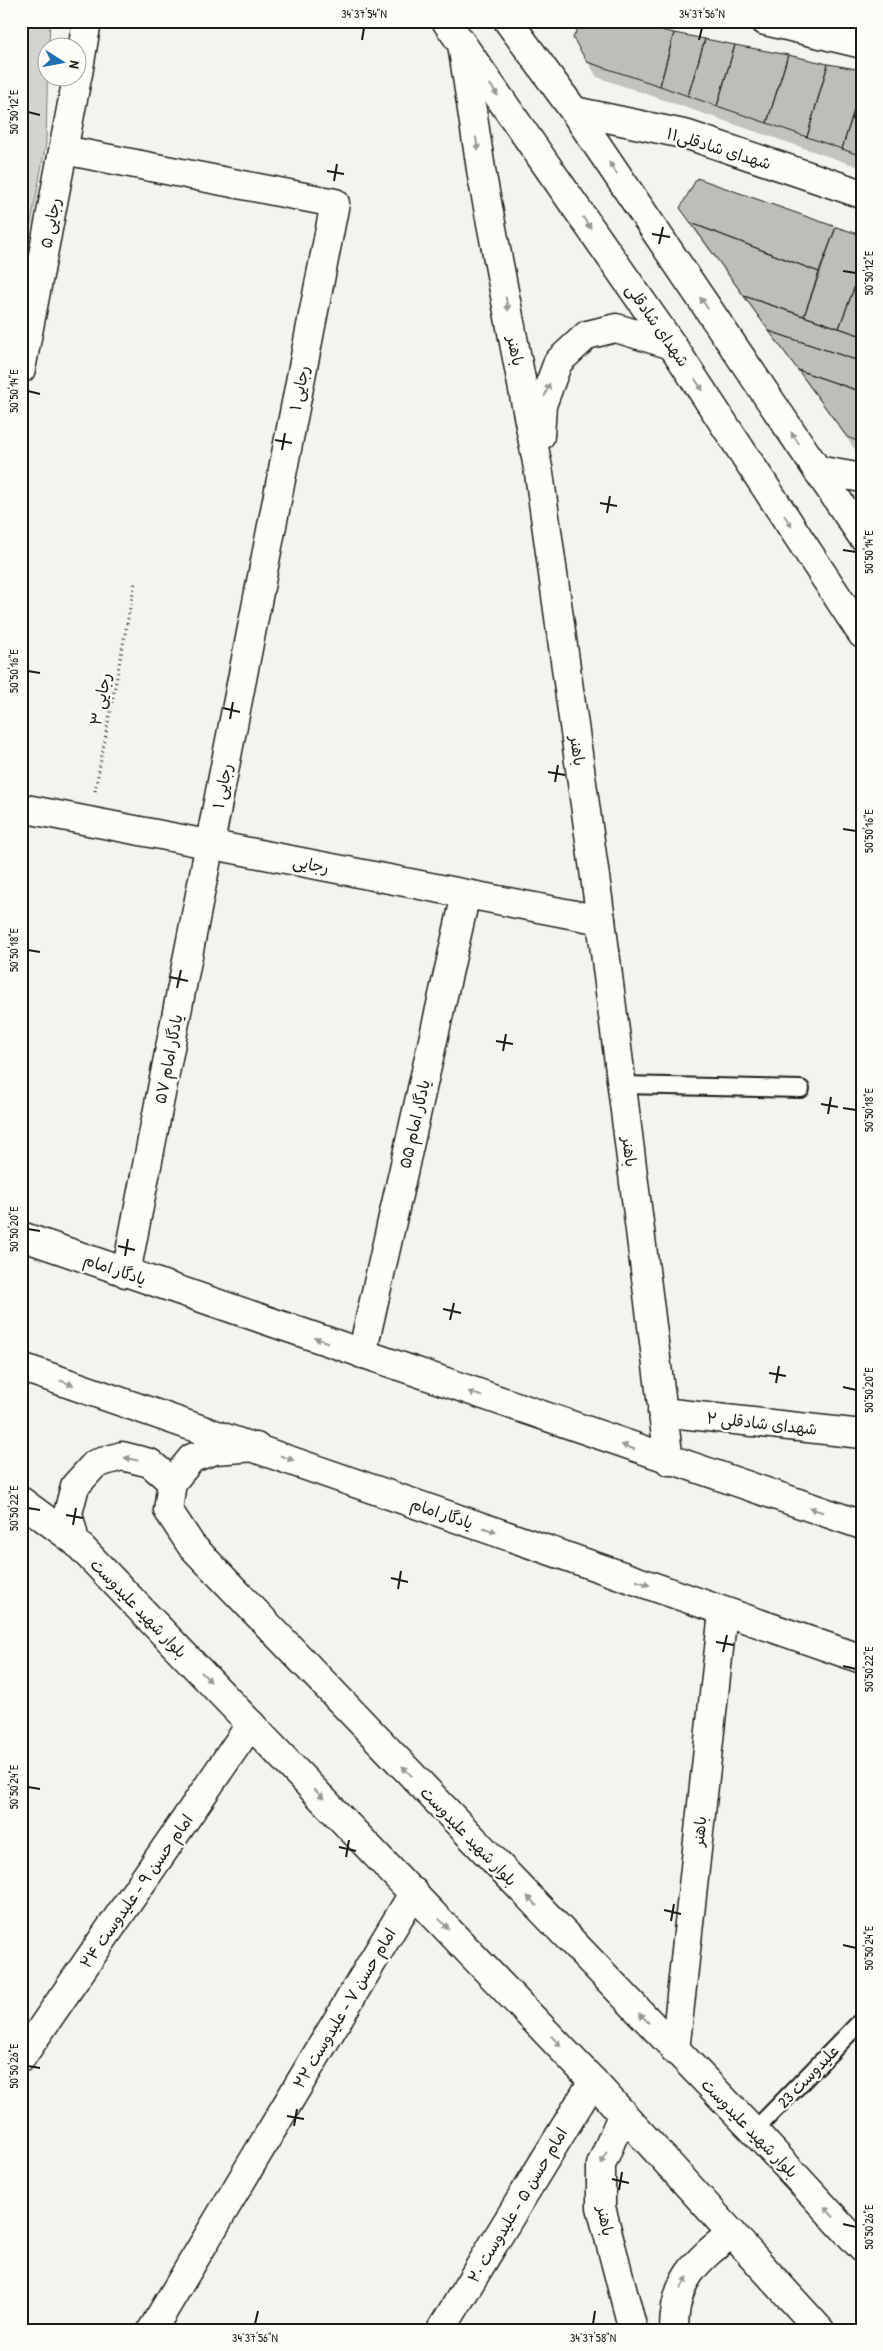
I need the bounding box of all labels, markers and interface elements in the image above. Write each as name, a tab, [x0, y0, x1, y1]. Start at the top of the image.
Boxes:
text: 34°37'54"N	[341, 5, 387, 22]
text: 34°37'56"N	[679, 5, 725, 22]
north arrow	[38, 38, 88, 88]
text: N	[65, 59, 85, 71]
one-way arrow	[489, 83, 499, 97]
text: 50°50'12"E	[5, 89, 22, 134]
street label: شهدای شادقلی۱۱	[664, 122, 774, 174]
one-way arrow	[474, 137, 482, 153]
one-way arrow	[608, 162, 617, 175]
street label: رجایی ۵	[34, 196, 66, 250]
one-way arrow	[582, 216, 592, 230]
text: 50°50'12"E	[860, 250, 877, 295]
street label: شهدای شادقلی	[621, 279, 695, 371]
one-way arrow	[699, 296, 709, 310]
one-way arrow	[503, 297, 511, 313]
street label: باهنر	[502, 332, 530, 368]
street label: رجایی ۱	[284, 363, 314, 413]
text: 50°50'14"E	[5, 369, 22, 413]
one-way arrow	[694, 379, 704, 392]
one-way arrow	[543, 382, 551, 397]
one-way arrow	[790, 431, 800, 444]
one-way arrow	[783, 515, 793, 528]
text: 50°50'14"E	[860, 530, 877, 574]
text: 50°50'16"E	[5, 648, 22, 693]
street label: رجایی ۳	[84, 671, 116, 727]
street label: باهنر	[565, 733, 591, 767]
street label: رجایی ۱	[207, 761, 237, 811]
text: 50°50'16"E	[860, 808, 877, 853]
street label: رجایی	[291, 850, 331, 878]
text: 50°50'18"E	[5, 927, 22, 972]
street label: یادگار امام ۵۷	[149, 1012, 189, 1106]
street label: یادگار امام ۵۵	[393, 1077, 437, 1171]
text: 50°50'18"E	[860, 1087, 877, 1132]
street label: باهنر	[617, 1134, 643, 1168]
text: 50°50'20"E	[5, 1206, 22, 1252]
street label: یادگار امام	[80, 1248, 149, 1292]
one-way arrow	[314, 1336, 329, 1344]
text: 50°50'20"E	[860, 1367, 877, 1413]
one-way arrow	[60, 1380, 75, 1387]
one-way arrow	[467, 1389, 482, 1397]
street label: شهدای شادقلی ۲	[706, 1406, 818, 1440]
one-way arrow	[621, 1443, 636, 1450]
one-way arrow	[123, 1454, 139, 1462]
one-way arrow	[280, 1454, 295, 1462]
text: 50°50'22"E	[5, 1484, 22, 1531]
street label: یادگار امام	[407, 1492, 476, 1536]
one-way arrow	[808, 1506, 823, 1513]
one-way arrow	[483, 1526, 498, 1534]
street label: بلوار شهید علیدوست	[86, 1553, 192, 1663]
one-way arrow	[636, 1580, 651, 1588]
text: 50°50'22"E	[860, 1645, 877, 1692]
one-way arrow	[200, 1671, 212, 1683]
text: 50°50'24"E	[5, 1764, 22, 1809]
one-way arrow	[401, 1765, 413, 1777]
street label: بلوار شهید علیدوست	[416, 1781, 522, 1891]
one-way arrow	[313, 1788, 325, 1800]
street label: امام حسن ۹ - علیدوست ۲۴	[74, 1810, 199, 1974]
street label: باهنر	[686, 1815, 712, 1849]
one-way arrow	[526, 1895, 538, 1907]
one-way arrow	[438, 1917, 450, 1929]
street label: امام حسن ۷ - علیدوست ۲۲	[287, 1924, 402, 2093]
text: 50°50'24"E	[860, 1925, 877, 1970]
one-way arrow	[638, 2013, 650, 2025]
one-way arrow	[550, 2035, 562, 2047]
street label: علیدوست 23	[772, 2040, 844, 2112]
text: 50°50'26"E	[5, 2043, 22, 2089]
street label: بلوار شهید علیدوست	[697, 2073, 803, 2183]
street label: امام حسن ۵ - علیدوست ۲۰	[462, 2123, 574, 2288]
one-way arrow	[600, 2151, 608, 2165]
street label: باهنر	[592, 2202, 620, 2238]
text: 50°50'26"E	[860, 2204, 877, 2250]
one-way arrow	[823, 2206, 835, 2218]
one-way arrow	[679, 2276, 688, 2290]
text: 34°37'56"N	[232, 2329, 278, 2346]
text: 34°37'58"N	[570, 2329, 616, 2346]

